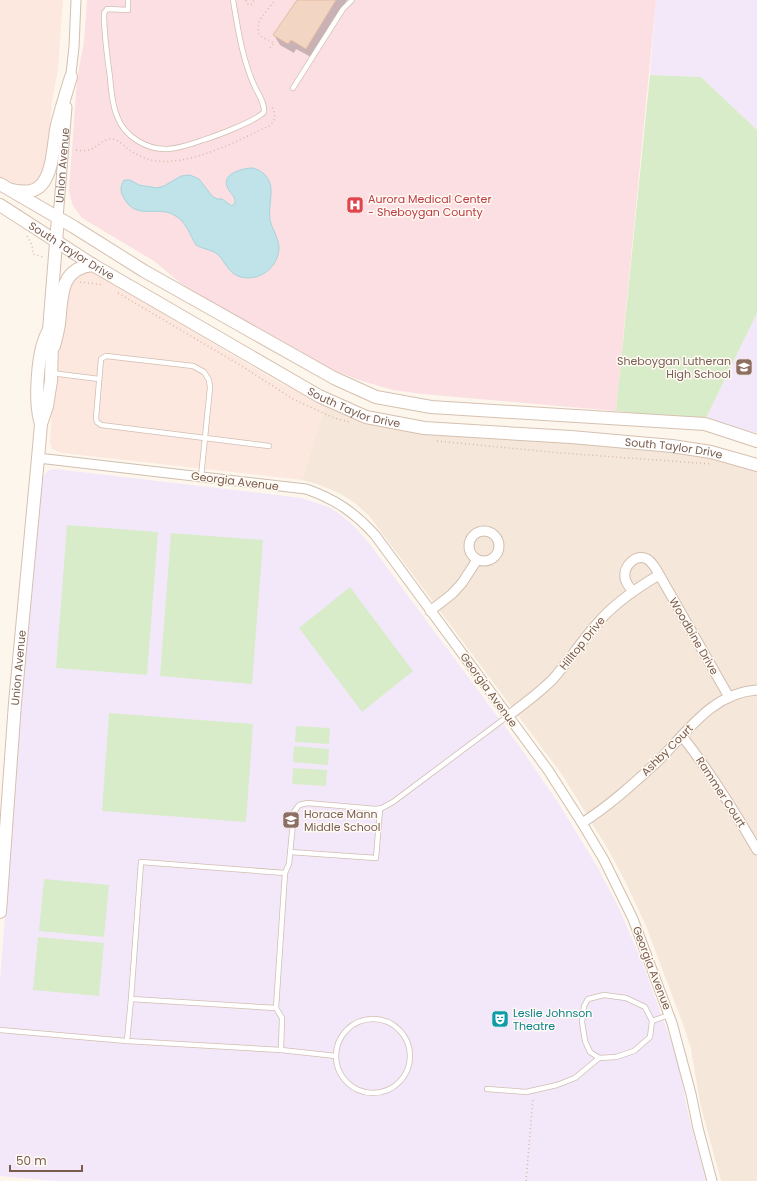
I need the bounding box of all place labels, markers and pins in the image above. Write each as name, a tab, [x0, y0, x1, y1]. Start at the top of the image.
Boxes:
place label: Aurora Medical Center - Sheboygan County	[368, 191, 492, 220]
hospital icon: Aurora Medical Center - Sheboygan County	[345, 195, 365, 215]
place label: Sheboygan Lutheran High School	[617, 353, 731, 382]
school or university icon: Sheboygan Lutheran High School	[734, 357, 754, 377]
place label: Horace Mann Middle School	[304, 806, 380, 835]
school or university icon: Horace Mann Middle School	[281, 810, 301, 830]
place label: Leslie Johnson Theatre	[513, 1005, 592, 1034]
theatre icon: Leslie Johnson Theatre	[490, 1009, 510, 1029]

